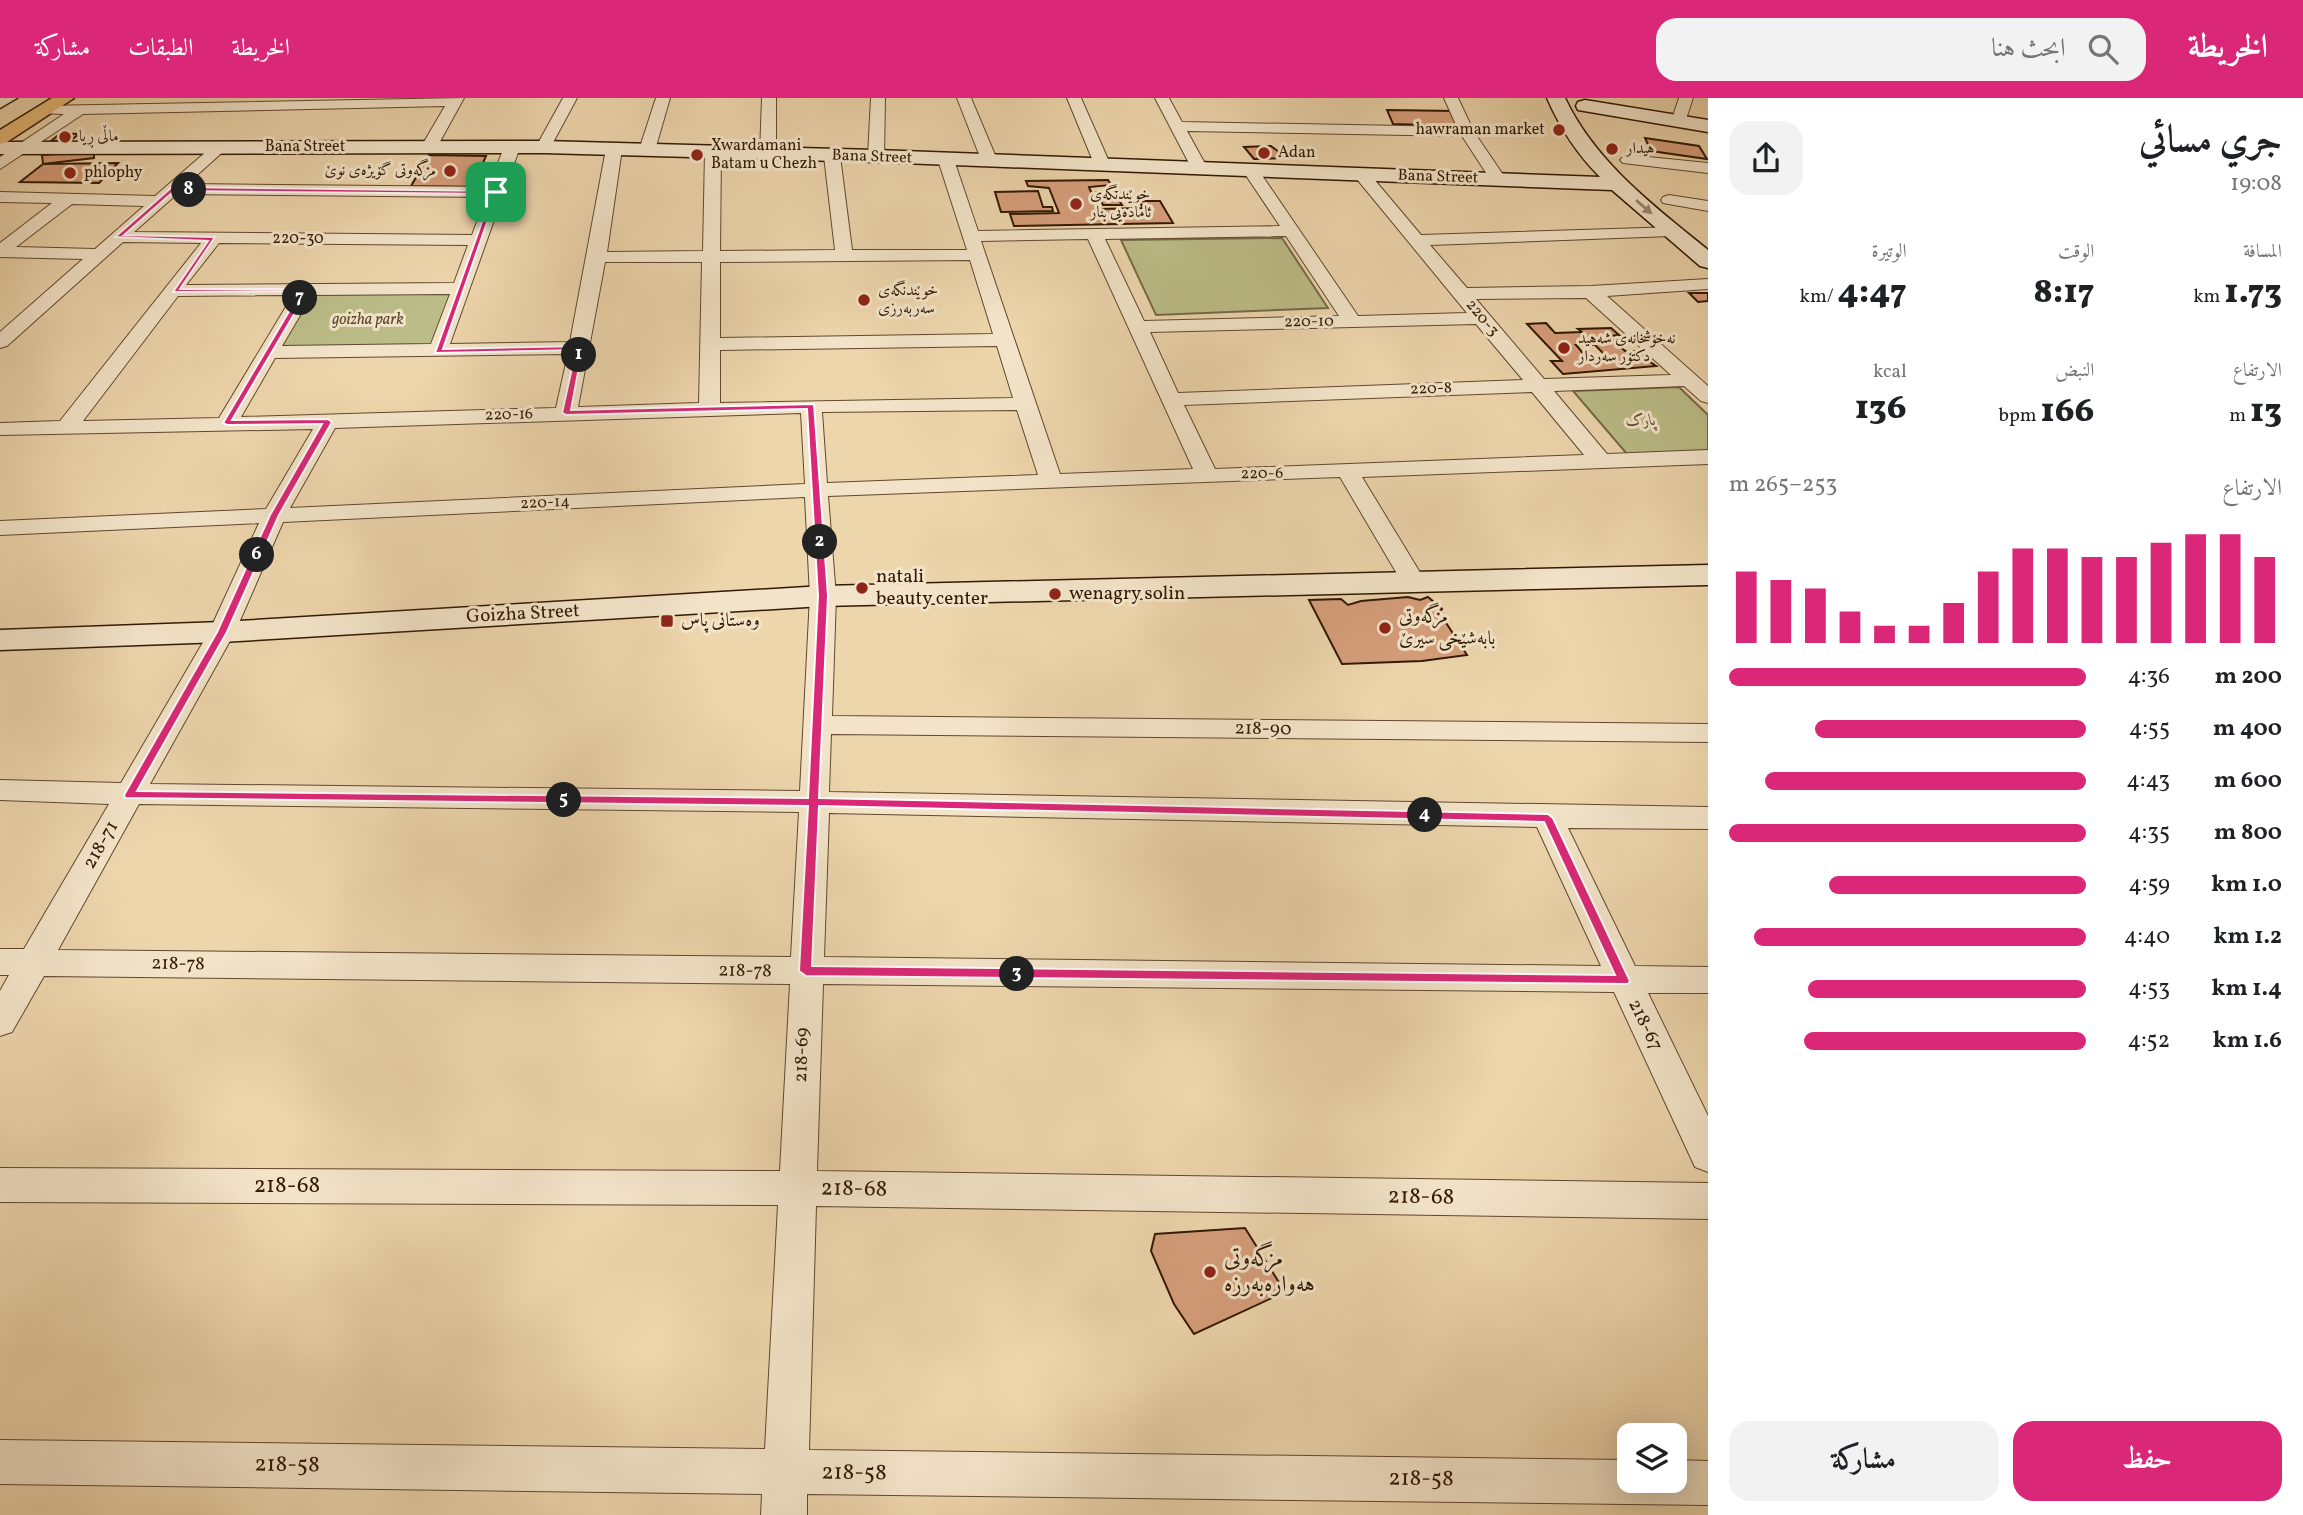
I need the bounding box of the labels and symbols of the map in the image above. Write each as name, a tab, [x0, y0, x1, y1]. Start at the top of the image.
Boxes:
place label: hawraman market	[1416, 119, 1545, 141]
marker: hawraman market	[1551, 122, 1567, 138]
place label: ماڵی ڕیا	[79, 125, 119, 149]
marker: ماڵی ڕیا	[57, 129, 73, 145]
place label: Xwardamani Batam u Chezh	[711, 135, 817, 175]
street label: Bana Street	[265, 136, 346, 158]
place label: هيدار	[1624, 138, 1655, 160]
marker: هيدار	[1604, 141, 1620, 157]
place label: Adan	[1278, 142, 1316, 164]
street label: Bana Street	[831, 145, 913, 169]
marker: Adan	[1256, 145, 1272, 161]
marker: Xwardamani Batam u Chezh	[689, 147, 705, 163]
place label: مزگەوتی گۆیژەی نوێ	[325, 158, 436, 182]
place label: phlophy	[84, 162, 143, 184]
pin	[466, 162, 526, 222]
marker: مزگەوتی گۆیژەی نوێ	[442, 163, 458, 179]
marker: phlophy	[62, 165, 78, 181]
street label: Bana Street	[1397, 165, 1479, 189]
pin: 8	[172, 172, 206, 208]
place label: خوێندنگەی ئامادەیی بنار	[1088, 184, 1152, 224]
marker: خوێندنگەی ئامادەیی بنار	[1068, 196, 1084, 212]
one-way arrow	[1635, 199, 1652, 214]
street label: 220-30	[272, 228, 324, 250]
pin: 7	[282, 280, 318, 316]
place label: خوێندنگەی سەربەرزی	[878, 280, 938, 320]
marker: خوێندنگەی سەربەرزی	[856, 292, 872, 308]
street label: 220-3	[1460, 295, 1504, 341]
park label: goizha park	[331, 309, 404, 331]
street label: 220-10	[1284, 311, 1334, 333]
place label: نەخۆشخانەی شەهید دکتۆر سەردار	[1576, 328, 1676, 368]
pin: 1	[562, 338, 596, 372]
marker: نەخۆشخانەی شەهید دکتۆر سەردار	[1556, 340, 1572, 356]
street label: 220-8	[1410, 377, 1452, 401]
street label: 220-16	[485, 403, 533, 427]
park label: پارک	[1626, 410, 1658, 432]
street label: 220-6	[1241, 463, 1283, 485]
street label: 220-14	[520, 491, 570, 515]
pin: 2	[802, 524, 838, 560]
pin: 6	[240, 538, 274, 573]
place label: natali beauty center	[876, 564, 988, 612]
marker: natali beauty center	[854, 580, 870, 596]
place label: wenagry solin	[1069, 581, 1185, 607]
marker: wenagry solin	[1047, 586, 1063, 602]
street label: Goizha Street	[466, 598, 581, 630]
place label: مزگه‌وتی بابەشێخی سیرێ	[1399, 602, 1495, 652]
place label: وەستانی پاس	[681, 608, 760, 634]
marker: وەستانی پاس	[659, 613, 675, 629]
marker: مزگه‌وتی بابەشێخی سیرێ	[1377, 620, 1393, 636]
street label: 218-90	[1234, 716, 1292, 742]
pin: 5	[546, 782, 582, 818]
pin: 4	[1408, 798, 1442, 832]
street label: 218-71	[77, 816, 125, 874]
street label: 218-78	[151, 951, 205, 977]
pin: 3	[1000, 956, 1034, 992]
street label: 218-78	[718, 958, 772, 984]
street label: 218-67	[1621, 995, 1669, 1055]
street label: 218-69	[788, 1027, 816, 1083]
street label: 218-68	[254, 1170, 320, 1202]
street label: 218-68	[820, 1172, 888, 1206]
street label: 218-68	[1387, 1180, 1455, 1214]
place label: مزگەوتی هەوارەبەرزە	[1224, 1241, 1315, 1301]
marker: مزگەوتی هەوارەبەرزە	[1202, 1264, 1218, 1280]
street label: 218-58	[254, 1448, 320, 1482]
street label: 218-58	[821, 1456, 887, 1490]
street label: 218-58	[1388, 1462, 1454, 1496]

